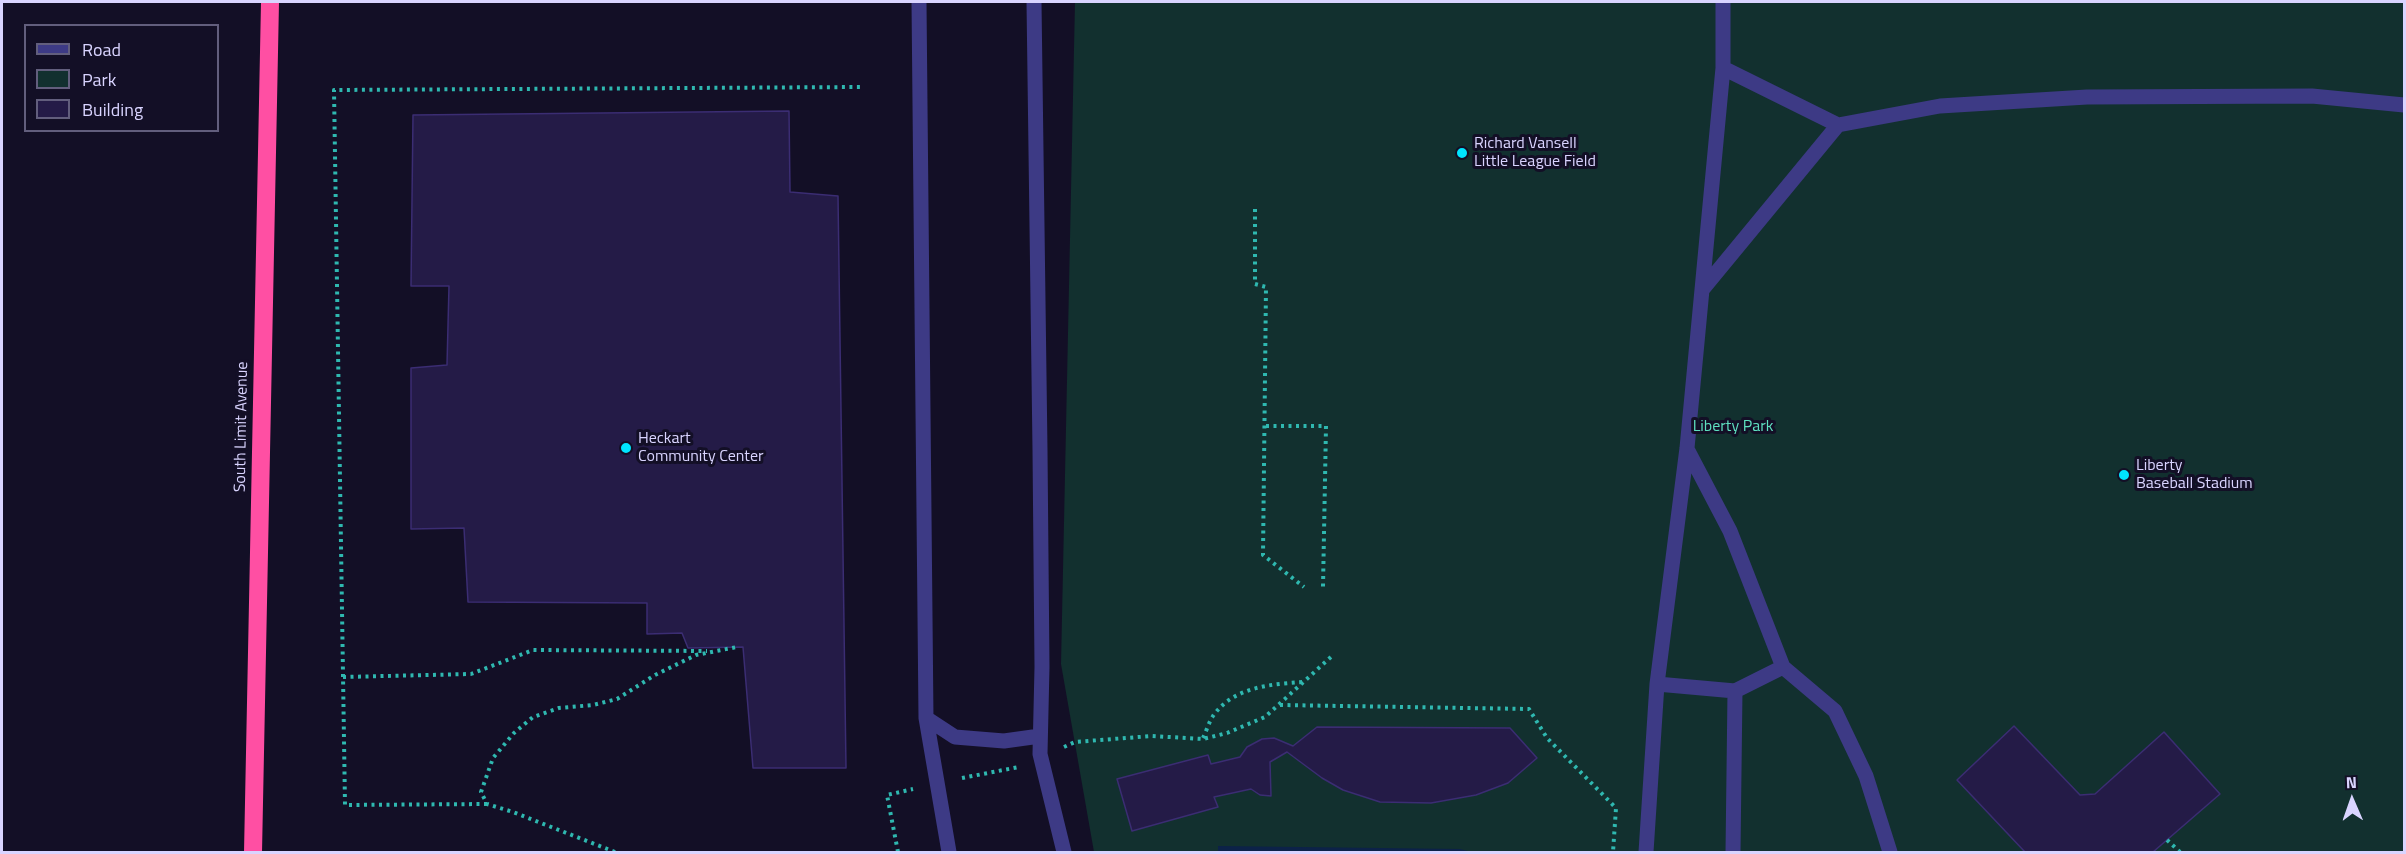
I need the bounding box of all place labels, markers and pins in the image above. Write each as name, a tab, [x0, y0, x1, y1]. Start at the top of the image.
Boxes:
place label: Richard Vansell Little League Field	[1474, 134, 1596, 172]
marker: Richard Vansell Little League Field	[1455, 146, 1469, 160]
place label: Heckart Community Center	[638, 429, 764, 467]
marker: Heckart Community Center	[619, 441, 633, 455]
place label: Liberty Baseball Stadium	[2136, 456, 2253, 494]
marker: Liberty Baseball Stadium	[2117, 468, 2131, 482]

